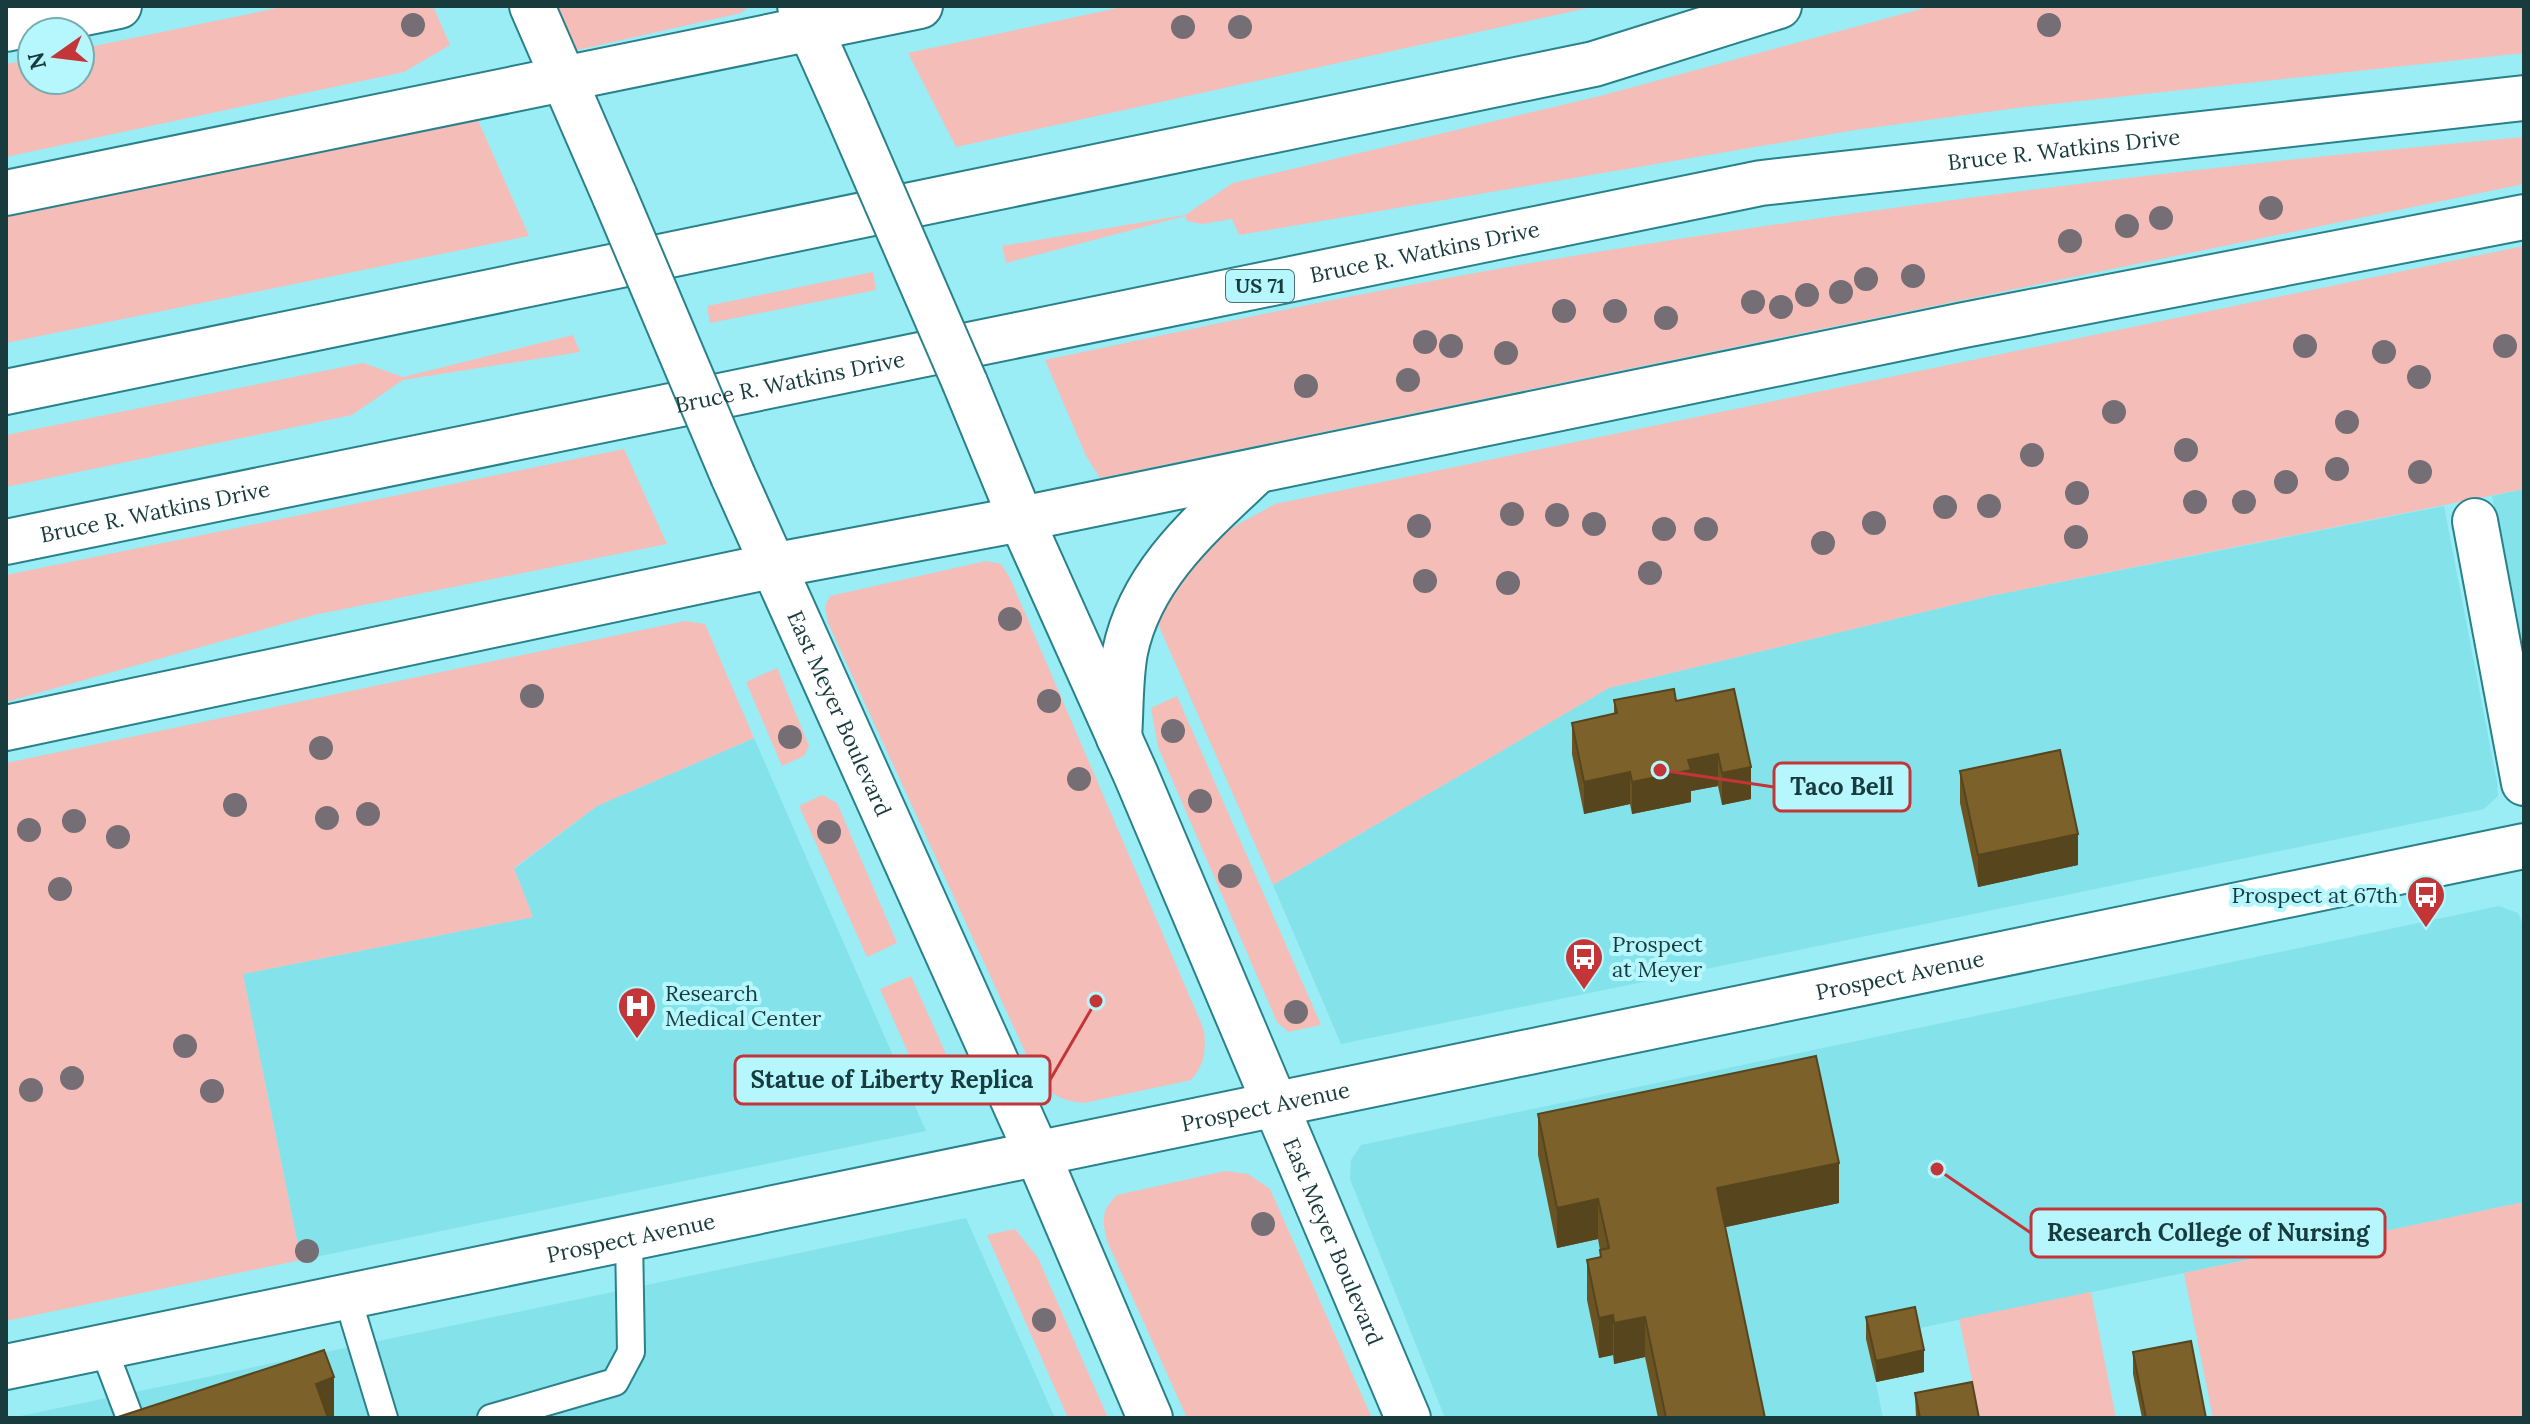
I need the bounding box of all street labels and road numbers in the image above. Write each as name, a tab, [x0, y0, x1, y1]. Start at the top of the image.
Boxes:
street label: Bruce R. Watkins Drive	[1946, 122, 2182, 176]
street label: Bruce R. Watkins Drive	[1307, 215, 1542, 289]
road number: US 71	[1226, 270, 1294, 302]
street label: Bruce R. Watkins Drive	[672, 345, 907, 419]
street label: Bruce R. Watkins Drive	[38, 474, 272, 549]
street label: East Meyer Boulevard	[781, 606, 898, 820]
street label: Prospect Avenue	[1813, 944, 1987, 1006]
street label: Prospect Avenue	[1179, 1075, 1352, 1138]
street label: East Meyer Boulevard	[1277, 1133, 1389, 1349]
street label: Prospect Avenue	[544, 1207, 718, 1269]

